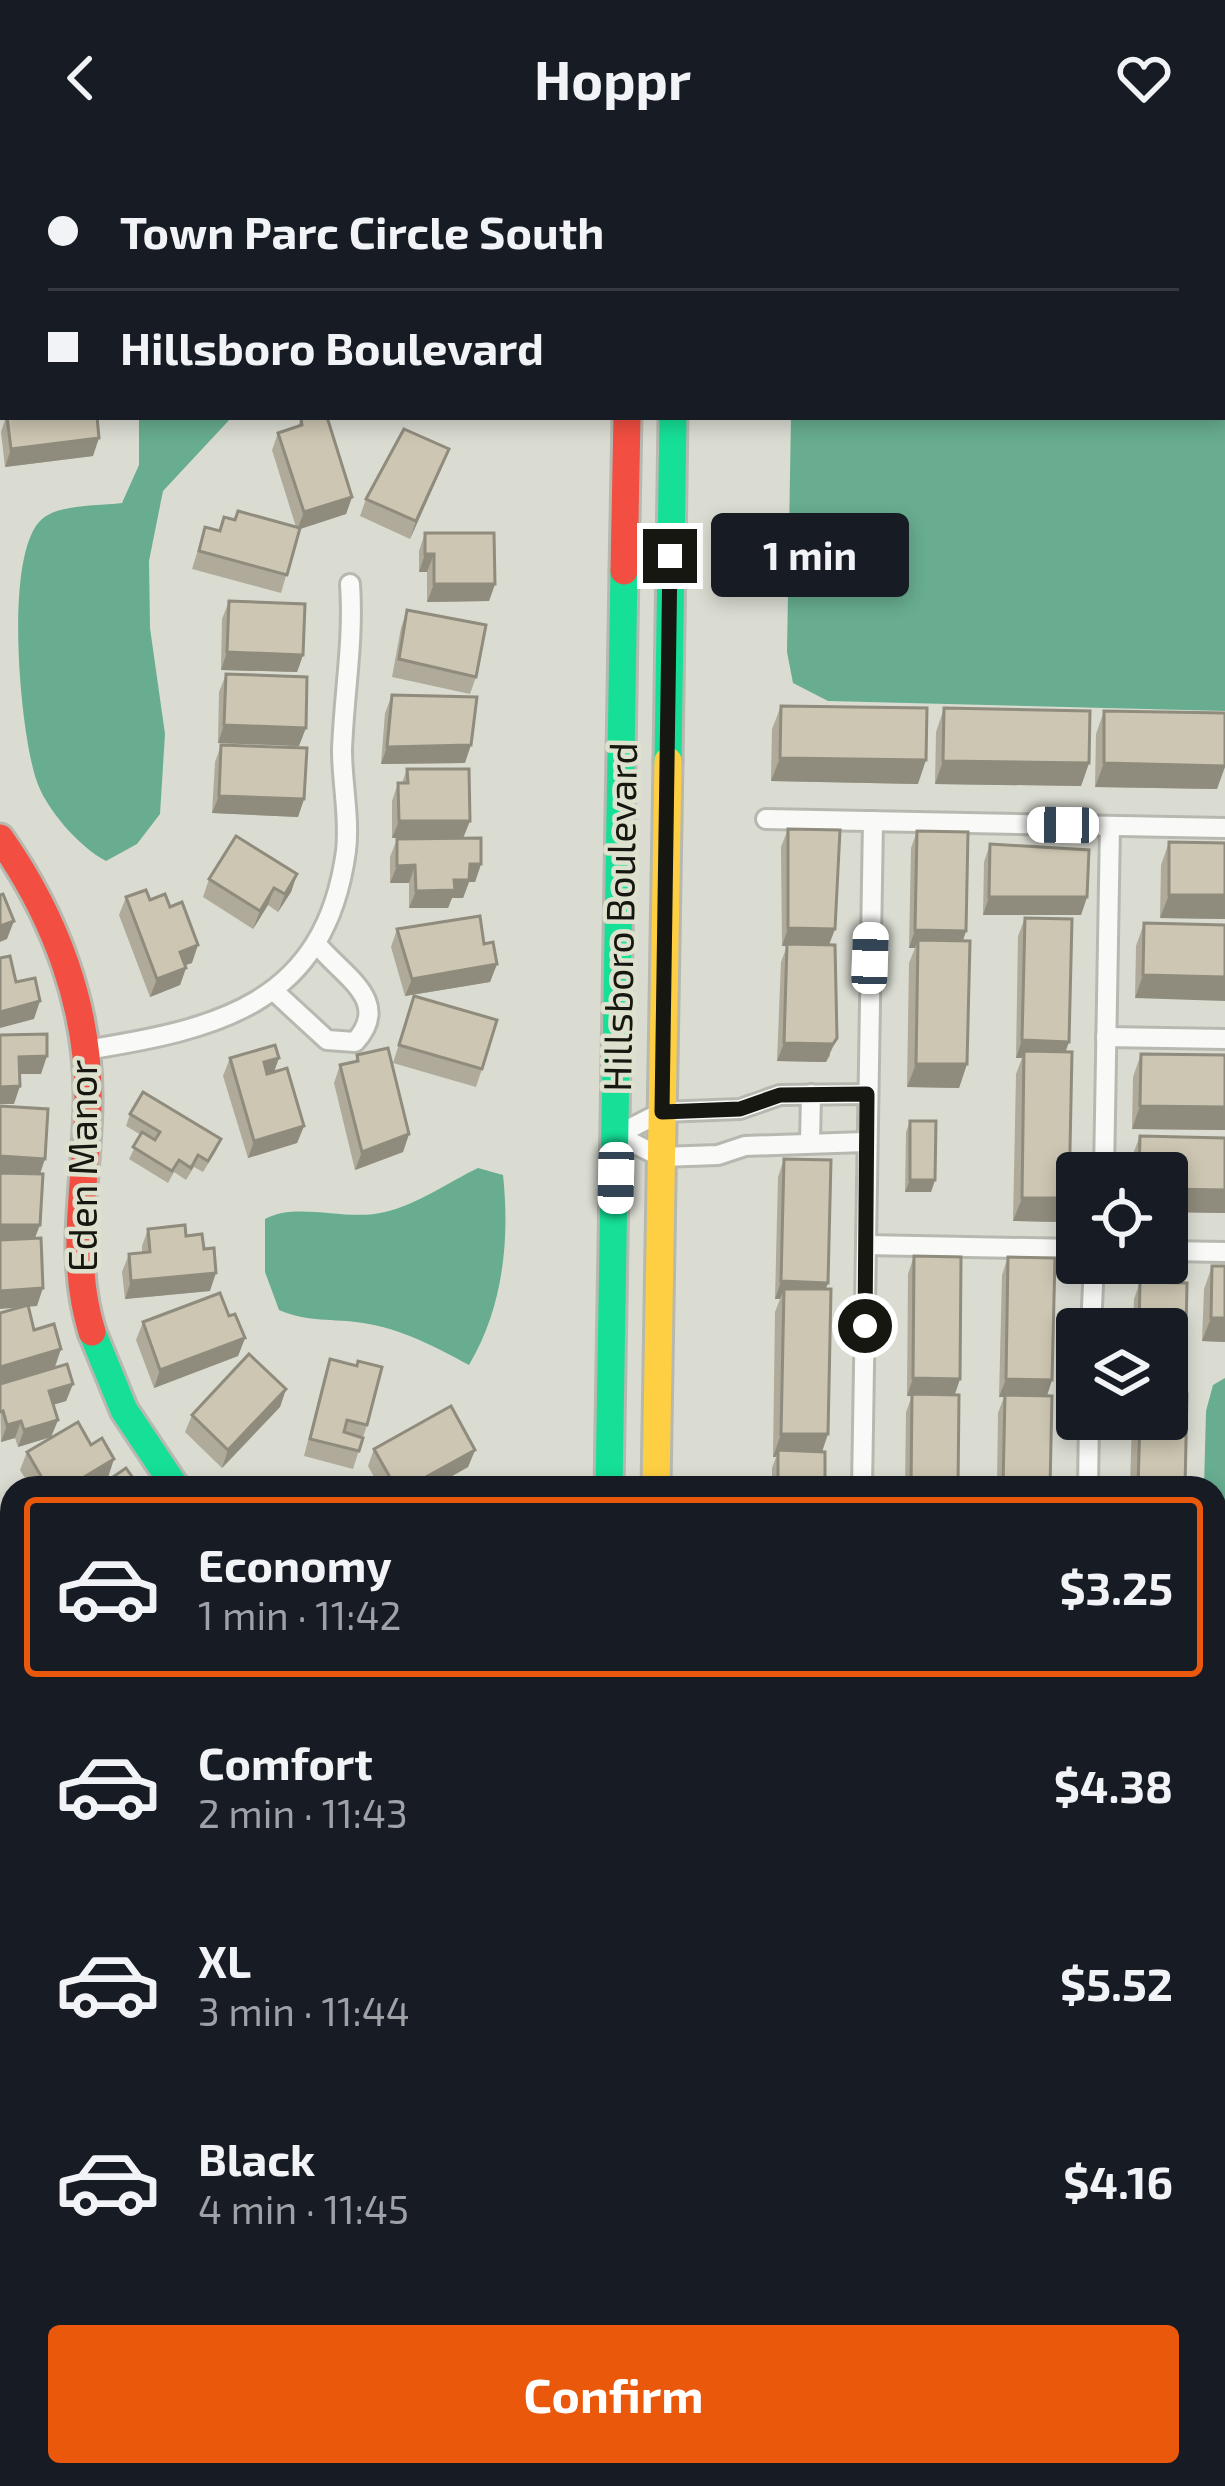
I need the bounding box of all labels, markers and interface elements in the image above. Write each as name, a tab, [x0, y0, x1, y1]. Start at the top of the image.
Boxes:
icon: back	[48, 45, 114, 111]
icon: heart	[1111, 45, 1177, 111]
text: Hoppr	[534, 46, 691, 111]
text: Town Parc Circle South	[120, 204, 604, 258]
text: Hillsboro Boulevard	[120, 320, 544, 374]
callout: 1 min	[712, 514, 910, 598]
route end	[643, 529, 697, 583]
text: 1 min	[763, 531, 857, 578]
street label: Hillsboro Boulevard	[592, 742, 645, 1092]
car	[1027, 806, 1099, 844]
car	[851, 921, 889, 995]
street label: Eden Manor	[58, 1060, 105, 1272]
car	[597, 1142, 635, 1214]
map controls	[1056, 1152, 1188, 1440]
button: locate	[1056, 1152, 1188, 1284]
route start	[838, 1299, 892, 1353]
button: layers	[1056, 1308, 1188, 1440]
icon: car	[54, 1533, 162, 1641]
text: Economy	[198, 1537, 392, 1591]
text: $3.25	[1059, 1560, 1173, 1614]
text: 1 min · 11:42	[198, 1591, 401, 1638]
icon: car	[54, 1731, 162, 1839]
text: Comfort	[198, 1735, 373, 1789]
text: $4.38	[1054, 1758, 1173, 1812]
text: 2 min · 11:43	[198, 1789, 408, 1836]
icon: car	[54, 1929, 162, 2037]
text: XL	[198, 1933, 251, 1987]
text: $5.52	[1060, 1956, 1173, 2010]
text: 3 min · 11:44	[198, 1987, 410, 2034]
icon: car	[54, 2127, 162, 2235]
text: Black	[198, 2131, 315, 2185]
text: $4.16	[1063, 2154, 1173, 2208]
text: 4 min · 11:45	[198, 2185, 409, 2232]
button: Confirm	[48, 2325, 1179, 2463]

